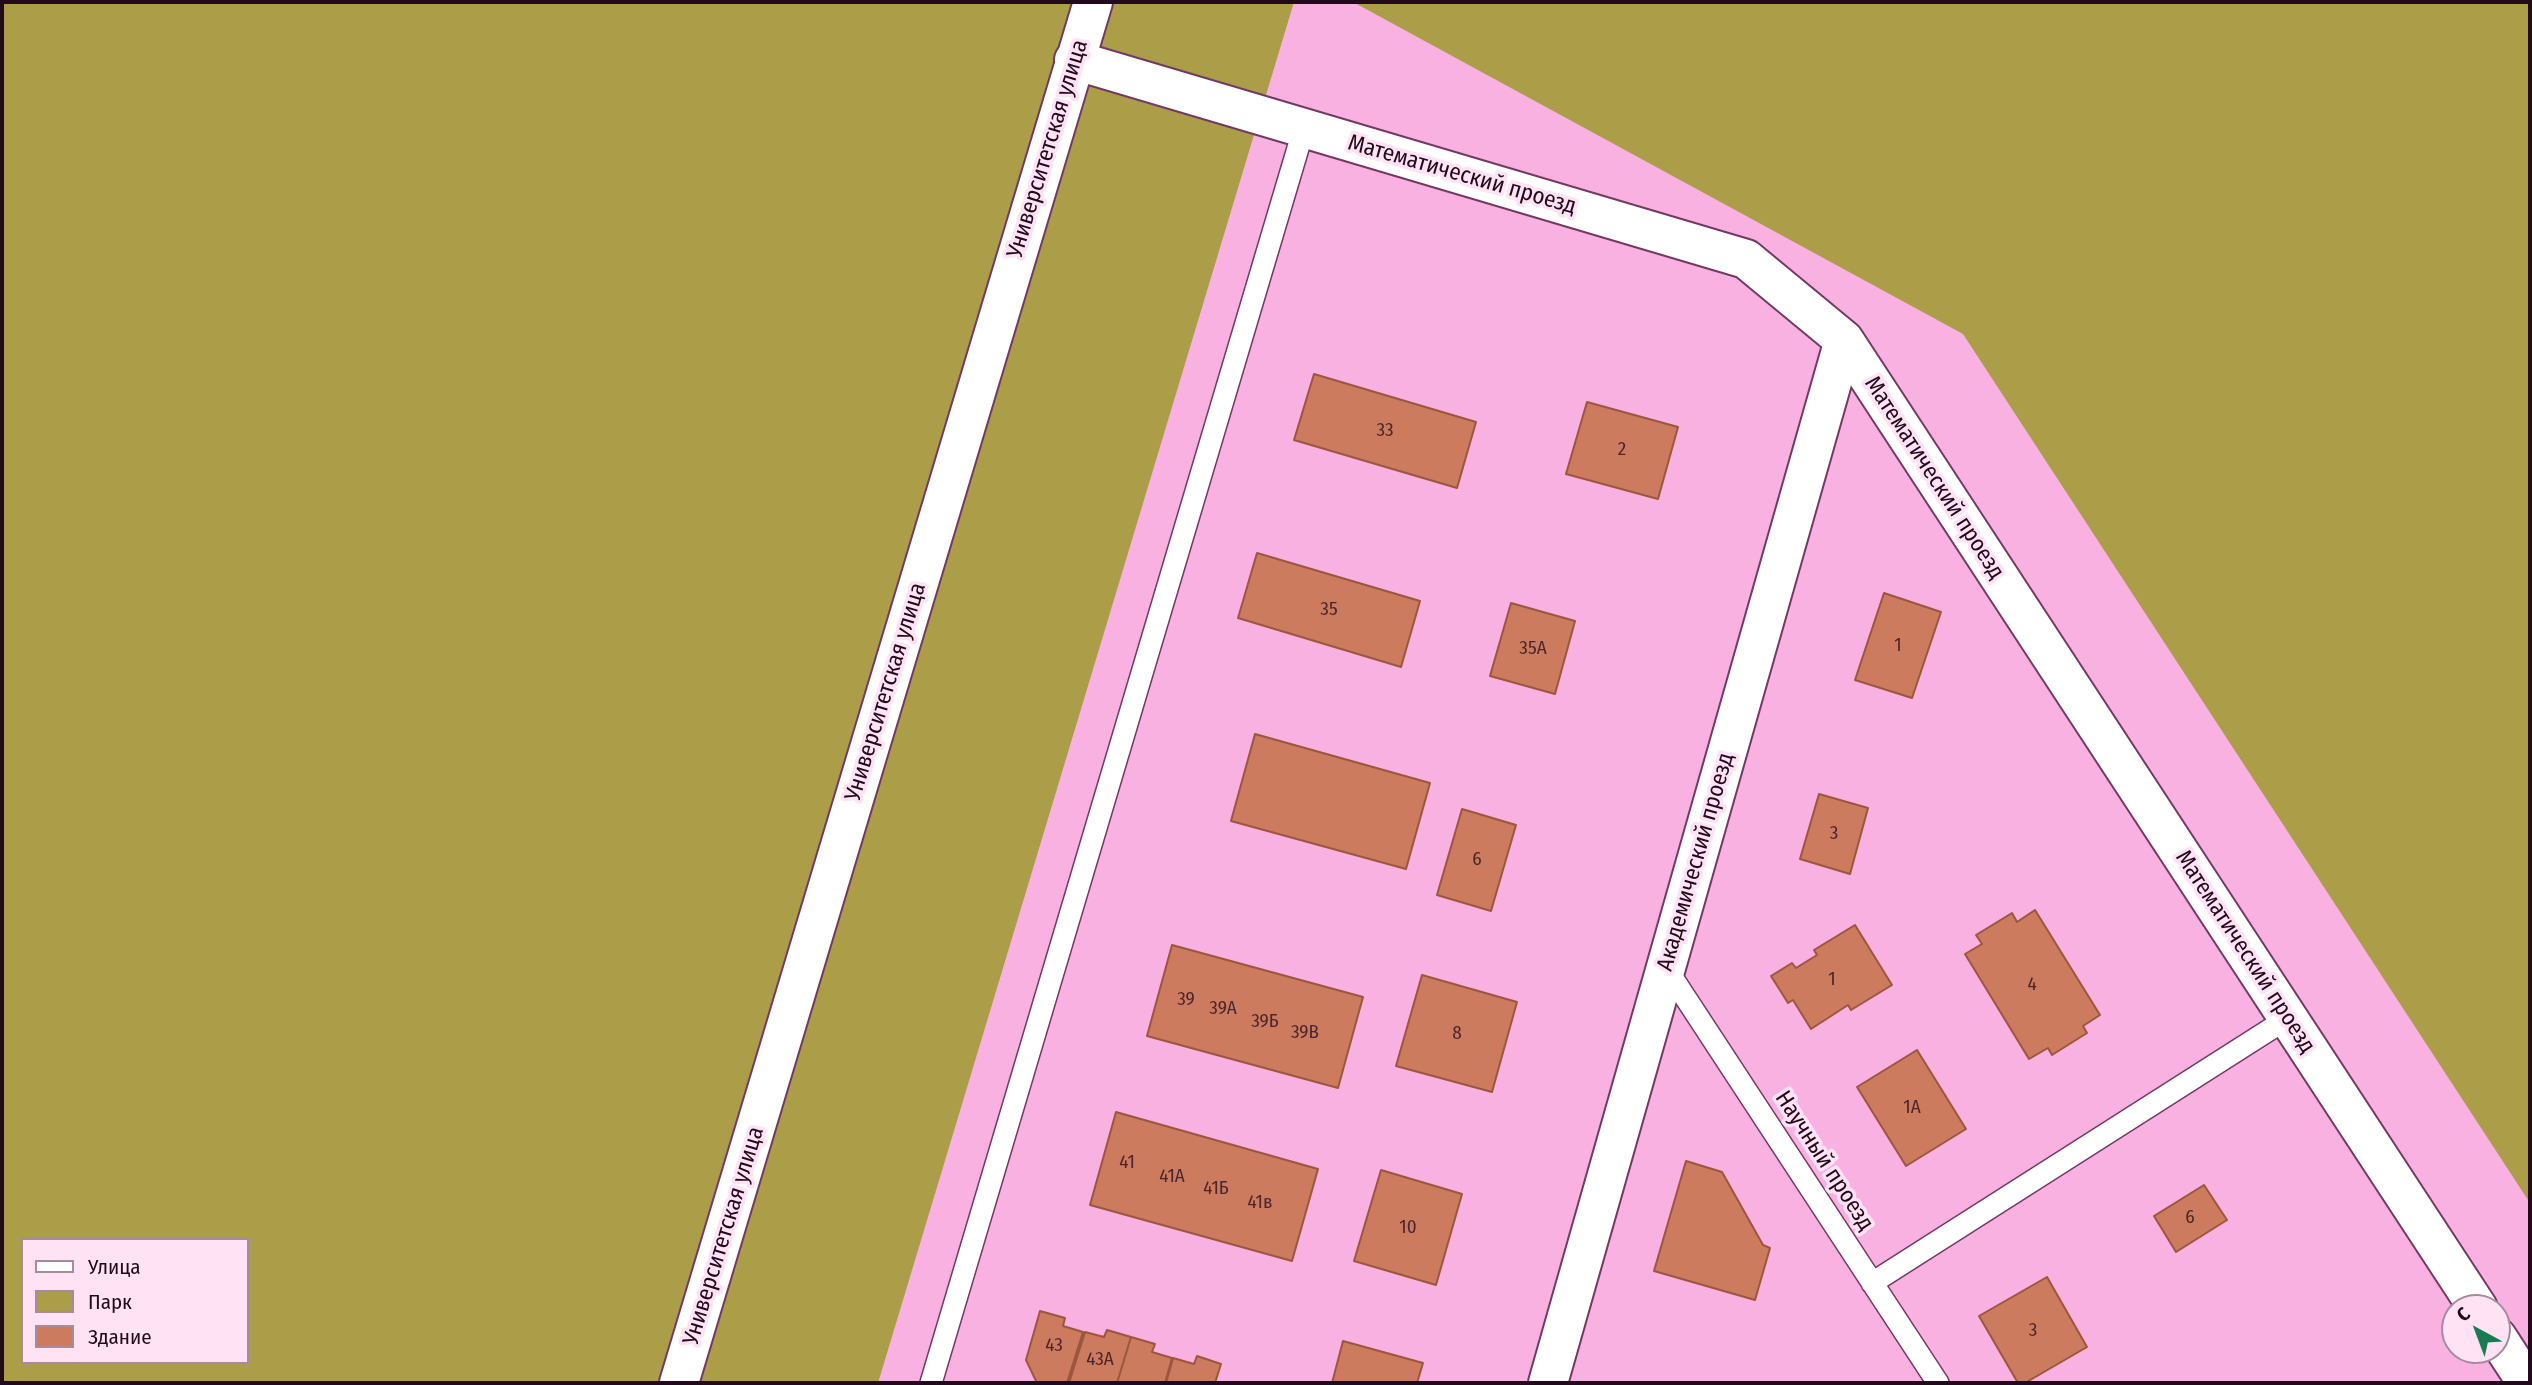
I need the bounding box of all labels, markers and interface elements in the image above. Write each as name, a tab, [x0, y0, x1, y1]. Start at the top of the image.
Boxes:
street label: Университетская улица	[1002, 37, 1094, 261]
street label: Математический проезд	[1345, 129, 1579, 221]
street label: Математический проезд	[1858, 371, 2010, 585]
house number: 33	[1376, 420, 1394, 442]
house number: 2	[1618, 439, 1626, 461]
street label: Университетская улица	[840, 580, 932, 804]
house number: 35	[1320, 599, 1338, 621]
house number: 1	[1894, 635, 1902, 657]
house number: 35А	[1519, 638, 1547, 660]
street label: Академический проезд	[1652, 750, 1740, 974]
house number: 3	[1830, 823, 1838, 845]
street label: Математический проезд	[2169, 845, 2321, 1059]
house number: 6	[1472, 849, 1482, 871]
house number: 1	[1828, 969, 1836, 991]
house number: 4	[2027, 974, 2037, 996]
house number: 39	[1177, 989, 1195, 1011]
house number: 39А	[1209, 998, 1237, 1020]
house number: 39Б	[1251, 1011, 1279, 1033]
house number: 39В	[1291, 1022, 1319, 1044]
house number: 8	[1452, 1023, 1462, 1045]
street label: Научный проезд	[1769, 1086, 1879, 1236]
house number: 1А	[1903, 1097, 1921, 1119]
street label: Университетская улица	[678, 1124, 770, 1348]
house number: 41	[1119, 1152, 1135, 1174]
house number: 41А	[1159, 1166, 1185, 1188]
house number: 41Б	[1203, 1178, 1229, 1200]
house number: 41в	[1247, 1192, 1273, 1214]
house number: 6	[2185, 1207, 2195, 1229]
house number: 10	[1399, 1217, 1417, 1239]
legend	[21, 1238, 248, 1364]
text: Улица	[88, 1254, 141, 1280]
text: Парк	[88, 1289, 132, 1315]
north arrow	[2441, 1294, 2511, 1364]
text: С	[2452, 1302, 2475, 1326]
house number: 3	[2029, 1320, 2037, 1342]
text: Здание	[88, 1324, 152, 1350]
house number: 43	[1045, 1335, 1063, 1357]
house number: 43А	[1086, 1349, 1114, 1371]

